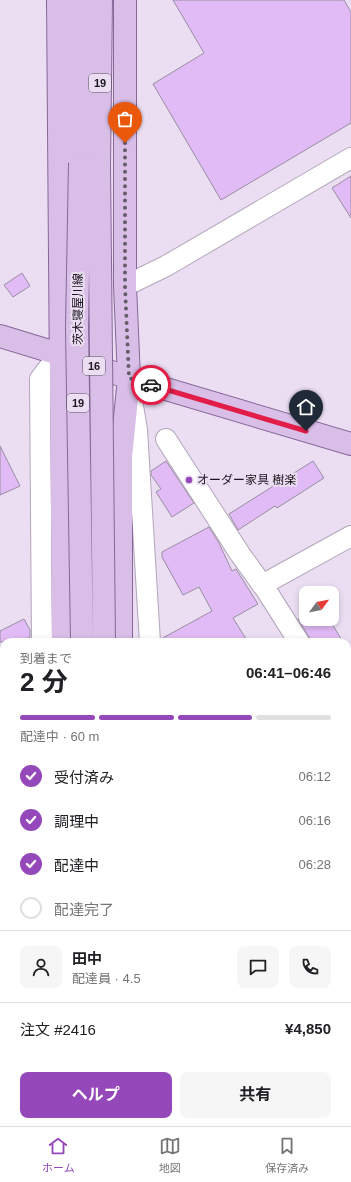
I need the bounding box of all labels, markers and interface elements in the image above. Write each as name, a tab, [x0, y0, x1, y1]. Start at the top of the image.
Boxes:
road number: 19	[89, 74, 111, 92]
pin	[108, 102, 142, 143]
icon: bag	[114, 108, 136, 130]
street label: 茨木寝屋川線	[71, 273, 85, 345]
road number: 16	[83, 357, 105, 375]
courier	[131, 365, 171, 405]
icon: car	[140, 374, 162, 396]
pin	[289, 390, 323, 431]
road number: 19	[67, 394, 89, 412]
icon: home	[295, 396, 317, 418]
place label: オーダー家具 樹楽	[197, 473, 296, 487]
marker: オーダー家具 樹楽	[184, 475, 194, 485]
north arrow	[299, 586, 339, 626]
map controls	[299, 586, 339, 626]
text: 到着まで	[20, 651, 72, 666]
text: 06:41–06:46	[246, 664, 331, 681]
text: 2 分	[20, 667, 68, 697]
text: 配達中 · 60 m	[20, 729, 99, 744]
icon: check	[20, 765, 42, 787]
text: 受付済み	[54, 769, 114, 786]
text: 06:12	[298, 769, 331, 784]
icon: check	[20, 809, 42, 831]
text: 調理中	[54, 813, 99, 830]
text: 06:16	[298, 813, 331, 828]
icon: check	[20, 853, 42, 875]
text: 配達中	[54, 857, 99, 874]
text: 06:28	[298, 857, 331, 872]
text: 配達完了	[54, 901, 114, 918]
button: person	[20, 946, 62, 988]
button: chat	[237, 946, 279, 988]
button: phone	[289, 946, 331, 988]
text: 田中	[72, 950, 102, 967]
text: 配達員 · 4.5	[72, 971, 141, 986]
text: ¥4,850	[285, 1020, 331, 1037]
text: 注文 #2416	[20, 1021, 96, 1038]
button: ヘルプ	[20, 1072, 172, 1118]
button: 共有	[180, 1072, 331, 1118]
tab: ホーム	[42, 1135, 75, 1175]
tab: 地図	[159, 1135, 181, 1175]
tab: 保存済み	[265, 1135, 309, 1175]

